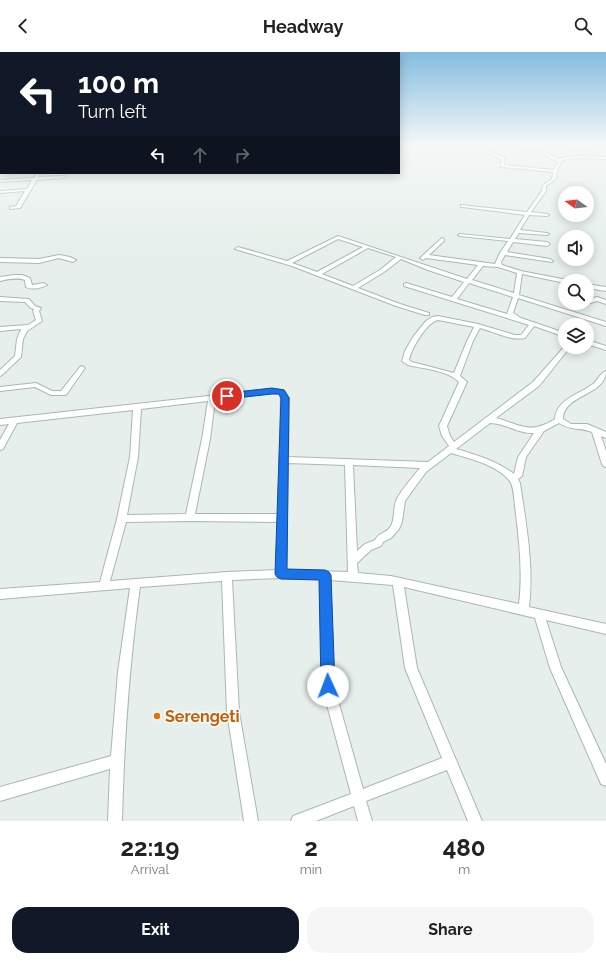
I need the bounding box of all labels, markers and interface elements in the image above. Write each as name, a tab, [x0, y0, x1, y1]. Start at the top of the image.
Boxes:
icon: back	[12, 15, 34, 37]
icon: search	[572, 15, 594, 37]
text: Headway	[263, 16, 343, 37]
text: 100 m	[78, 67, 159, 100]
icon: left	[12, 68, 64, 120]
text: Turn left	[78, 101, 147, 122]
icon: left	[147, 144, 169, 166]
icon: ahead	[189, 144, 211, 166]
icon: right	[231, 144, 253, 166]
north arrow	[558, 186, 594, 222]
map controls	[558, 186, 594, 354]
button: sound	[558, 230, 594, 266]
button: search	[558, 274, 594, 310]
button: layers	[558, 318, 594, 354]
pin	[210, 379, 244, 413]
icon: arrive	[216, 385, 238, 407]
position arrow	[307, 665, 349, 707]
place label: Serengeti	[165, 707, 240, 726]
marker: Serengeti	[152, 711, 162, 721]
text: 22:19	[120, 833, 179, 862]
text: 2	[304, 833, 318, 862]
text: 480	[443, 833, 486, 862]
text: Arrival	[131, 862, 169, 877]
text: min	[300, 862, 322, 877]
text: m	[458, 862, 470, 877]
button: Exit	[12, 907, 299, 953]
button: Share	[307, 907, 594, 953]

